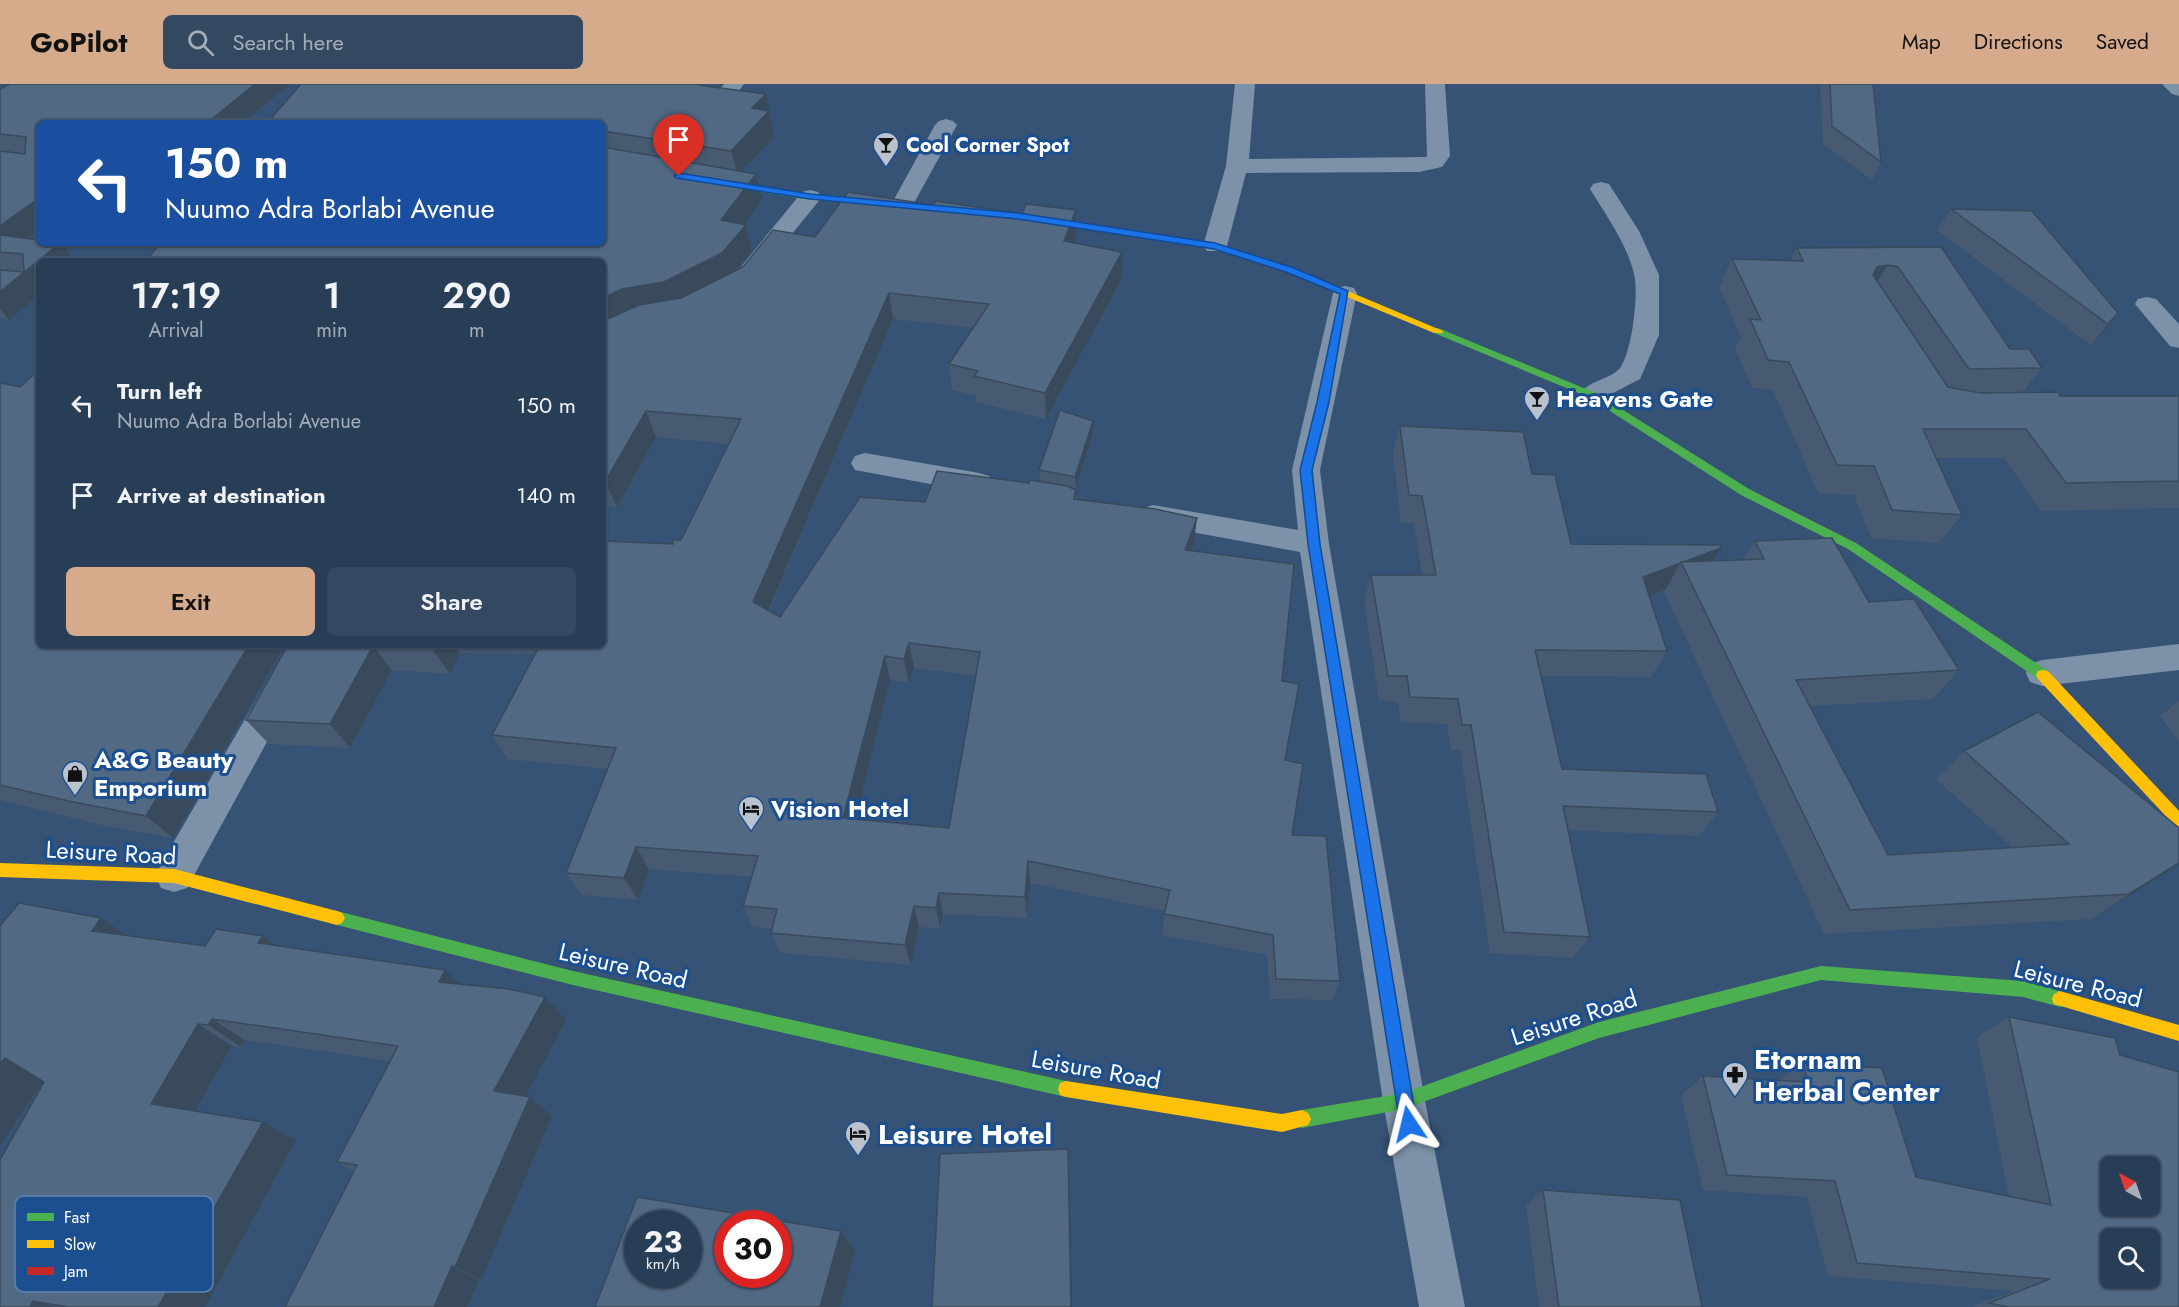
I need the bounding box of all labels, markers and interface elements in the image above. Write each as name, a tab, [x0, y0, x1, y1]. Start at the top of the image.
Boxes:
search box	[163, 15, 583, 69]
text: GoPilot	[30, 22, 127, 63]
icon: search	[184, 26, 217, 59]
text: Search here	[232, 26, 344, 58]
text: Map	[1902, 27, 1941, 57]
text: Directions	[1974, 27, 2063, 57]
text: Saved	[2096, 27, 2149, 57]
pin	[653, 114, 704, 176]
icon: arrive	[662, 123, 695, 156]
bar icon: Cool Corner Spot	[871, 130, 901, 168]
place label: Cool Corner Spot	[906, 131, 1070, 160]
text: 150 m	[165, 133, 288, 194]
icon: left	[66, 144, 144, 222]
text: Nuumo Adra Borlabi Avenue	[165, 189, 495, 228]
text: 17:19	[131, 269, 221, 321]
text: 1	[323, 269, 341, 321]
text: 290	[442, 269, 511, 321]
text: Arrival	[149, 316, 204, 345]
text: min	[316, 316, 348, 345]
text: m	[469, 316, 485, 345]
text: Turn left	[117, 375, 202, 407]
place label: Heavens Gate	[1556, 381, 1713, 416]
bar icon: Heavens Gate	[1522, 384, 1552, 422]
icon: left	[66, 389, 99, 422]
text: 150 m	[517, 389, 576, 421]
text: Nuumo Adra Borlabi Avenue	[117, 407, 361, 436]
icon: arrive	[66, 479, 99, 512]
text: Arrive at destination	[117, 479, 326, 511]
text: 140 m	[516, 479, 576, 511]
button: Exit	[66, 567, 315, 636]
button: Share	[327, 567, 576, 636]
place label: A&G Beauty Emporium	[93, 742, 233, 805]
shop icon: A&G Beauty Emporium	[60, 759, 90, 797]
place label: Vision Hotel	[770, 791, 909, 826]
hotel icon: Vision Hotel	[736, 794, 766, 832]
street label: Leisure Road	[45, 832, 177, 873]
street label: Leisure Road	[555, 934, 691, 997]
street label: Leisure Road	[2010, 951, 2146, 1016]
street label: Leisure Road	[1506, 981, 1641, 1054]
place label: Etornam Herbal Center	[1754, 1039, 1941, 1112]
street label: Leisure Road	[1029, 1041, 1164, 1098]
pharmacy icon: Etornam Herbal Center	[1720, 1060, 1750, 1098]
position arrow	[1377, 1092, 1441, 1156]
place label: Leisure Hotel	[878, 1114, 1052, 1155]
hotel icon: Leisure Hotel	[843, 1119, 873, 1157]
north arrow	[2100, 1156, 2160, 1216]
map controls	[2100, 1156, 2160, 1288]
legend	[15, 1196, 213, 1292]
text: Fast	[64, 1206, 90, 1229]
speed limit sign: 30	[714, 1210, 792, 1288]
text: 23	[644, 1220, 682, 1263]
button: search	[2100, 1228, 2160, 1288]
text: Slow	[64, 1233, 96, 1256]
text: km/h	[646, 1253, 680, 1275]
text: Jam	[62, 1260, 88, 1283]

